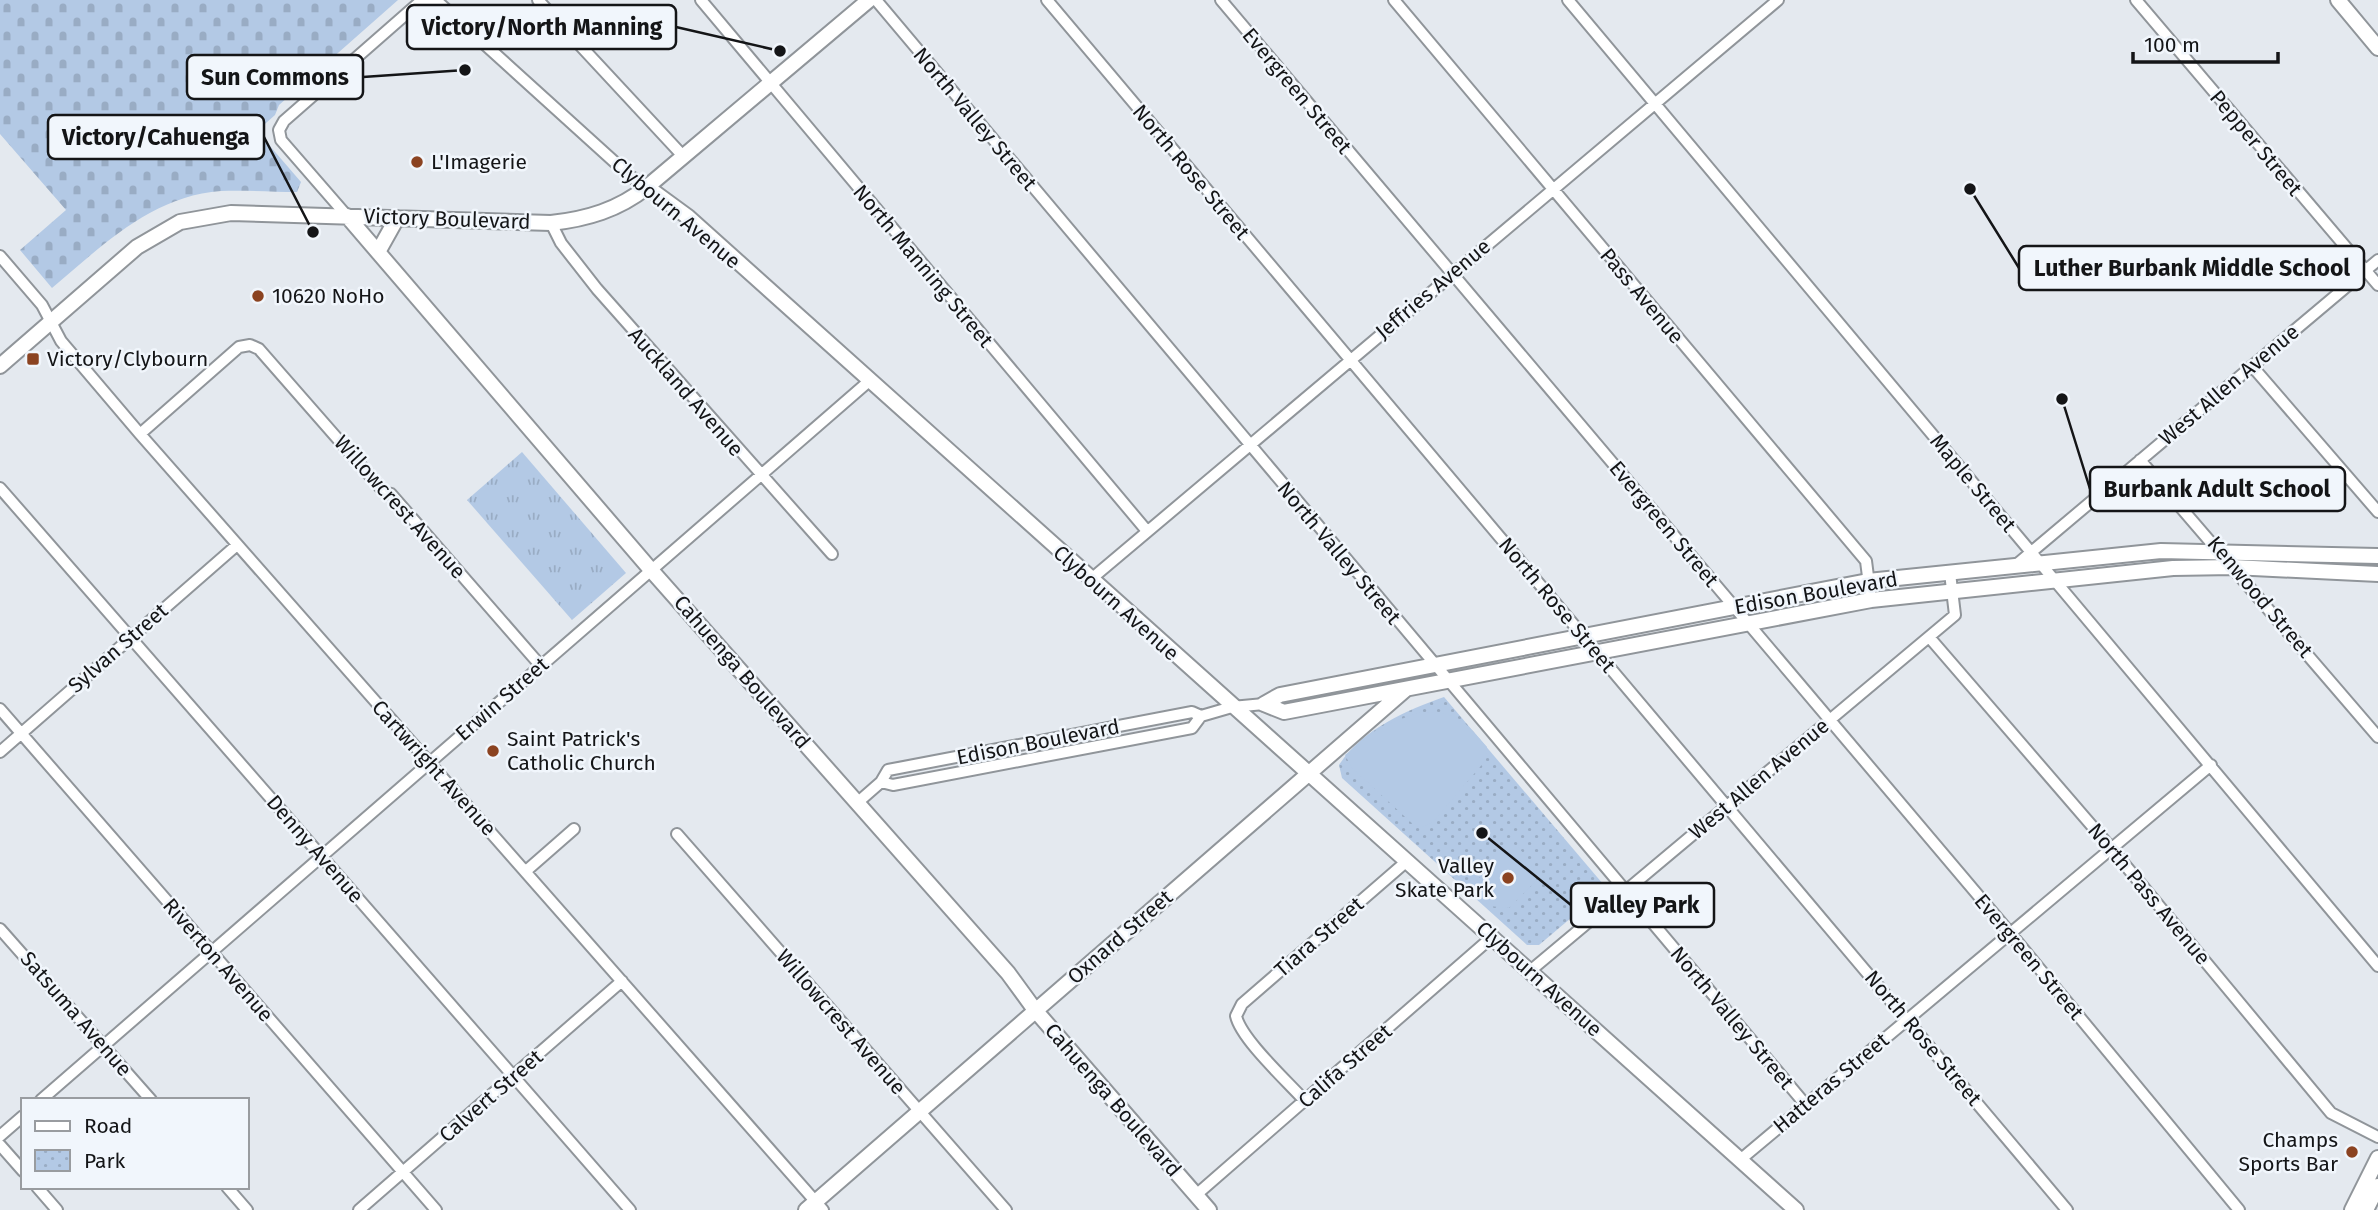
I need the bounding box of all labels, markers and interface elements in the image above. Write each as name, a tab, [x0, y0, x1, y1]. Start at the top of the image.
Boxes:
callout: Victory/North Manning	[407, 5, 676, 49]
text: Victory/North Manning	[421, 13, 663, 41]
scale bar	[2133, 21, 2278, 65]
street label: Evergreen Street	[1237, 23, 1358, 160]
text: 100 m	[2144, 32, 2200, 58]
street label: North Valley Street	[908, 42, 1043, 196]
callout: Sun Commons	[187, 55, 363, 99]
text: Sun Commons	[201, 63, 349, 91]
street label: Pepper Street	[2204, 85, 2308, 201]
street label: North Rose Street	[1127, 99, 1255, 245]
callout: Victory/Cahuenga	[48, 115, 264, 159]
text: Victory/Cahuenga	[61, 123, 250, 151]
place label: L'Imagerie	[431, 149, 527, 175]
street label: Clybourn Avenue	[606, 151, 746, 275]
marker: L'Imagerie	[409, 154, 425, 170]
street label: North Manning Street	[847, 179, 999, 353]
street label: Victory Boulevard	[363, 203, 531, 235]
street label: Jeffries Avenue	[1370, 233, 1496, 345]
street label: Pass Avenue	[1594, 243, 1690, 349]
callout: Luther Burbank Middle School	[2019, 246, 2364, 290]
text: Luther Burbank Middle School	[2034, 254, 2350, 282]
place label: 10620 NoHo	[272, 283, 385, 309]
marker: 10620 NoHo	[250, 288, 266, 304]
street label: West Allen Avenue	[2154, 319, 2304, 451]
street label: Auckland Avenue	[623, 322, 749, 462]
place label: Victory/Clybourn	[47, 346, 208, 372]
marker: Victory/Clybourn	[25, 351, 41, 367]
street label: Maple Street	[1924, 429, 2022, 538]
street label: Willowcrest Avenue	[329, 430, 471, 584]
street label: Evergreen Street	[1604, 456, 1725, 593]
callout: Burbank Adult School	[2090, 467, 2345, 511]
text: Burbank Adult School	[2104, 475, 2331, 503]
street label: North Valley Street	[1272, 476, 1407, 630]
street label: Kenwood Street	[2202, 531, 2319, 663]
street label: North Rose Street	[1493, 532, 1621, 678]
street label: Clybourn Avenue	[1048, 540, 1184, 666]
street label: Edison Boulevard	[1732, 566, 1900, 620]
street label: Cahuenga Boulevard	[668, 590, 816, 754]
street label: Sylvan Street	[63, 597, 174, 698]
street label: Erwin Street	[450, 651, 554, 747]
street label: Cartwright Avenue	[366, 695, 502, 841]
street label: Edison Boulevard	[954, 713, 1122, 771]
street label: West Allen Avenue	[1684, 713, 1834, 845]
place label: Saint Patrick's Catholic Church	[507, 726, 656, 776]
marker: Saint Patrick's Catholic Church	[485, 743, 501, 759]
street label: Denny Avenue	[261, 790, 369, 908]
street label: North Pass Avenue	[2082, 818, 2216, 970]
place label: Valley Skate Park	[1395, 853, 1495, 903]
marker: Valley Skate Park	[1500, 870, 1516, 886]
callout: Valley Park	[1571, 883, 1714, 927]
street label: Oxnard Street	[1062, 884, 1178, 990]
street label: Evergreen Street	[1969, 889, 2090, 1026]
street label: Tiara Street	[1269, 891, 1369, 983]
text: Valley Park	[1583, 891, 1700, 919]
street label: Riverton Avenue	[157, 893, 279, 1027]
street label: Clybourn Avenue	[1471, 916, 1607, 1042]
street label: North Valley Street	[1665, 941, 1800, 1095]
street label: Willowcrest Avenue	[771, 944, 911, 1100]
street label: Satsuma Avenue	[15, 946, 137, 1082]
street label: North Rose Street	[1859, 965, 1987, 1111]
street label: Cahuenga Boulevard	[1039, 1018, 1187, 1182]
street label: Califa Street	[1293, 1018, 1397, 1114]
street label: Hatteras Street	[1768, 1027, 1894, 1139]
street label: Calvert Street	[434, 1044, 548, 1148]
legend	[21, 1098, 248, 1189]
text: Road	[84, 1113, 132, 1139]
place label: Champs Sports Bar	[2238, 1127, 2338, 1177]
marker: Champs Sports Bar	[2344, 1144, 2360, 1160]
text: Park	[84, 1148, 126, 1174]

